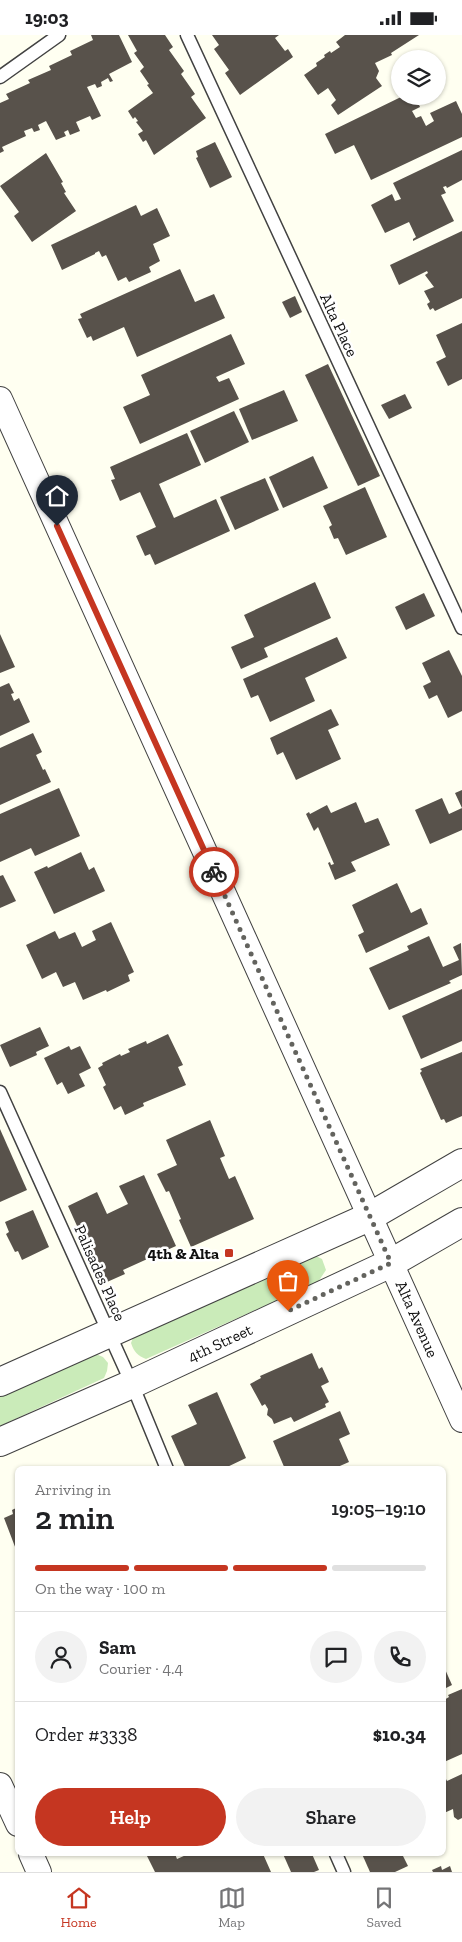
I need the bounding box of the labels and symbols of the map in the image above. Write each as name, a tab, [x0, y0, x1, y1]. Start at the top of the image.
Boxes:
street label: Alta Place	[316, 290, 362, 360]
pin	[36, 475, 78, 526]
courier	[189, 847, 239, 897]
street label: Palisades Place	[70, 1222, 130, 1324]
place label: 4th & Alta	[147, 1244, 219, 1263]
marker: 4th & Alta	[223, 1247, 235, 1259]
pin	[267, 1260, 309, 1311]
street label: Alta Avenue	[392, 1278, 442, 1360]
street label: 4th Street	[185, 1320, 255, 1366]

